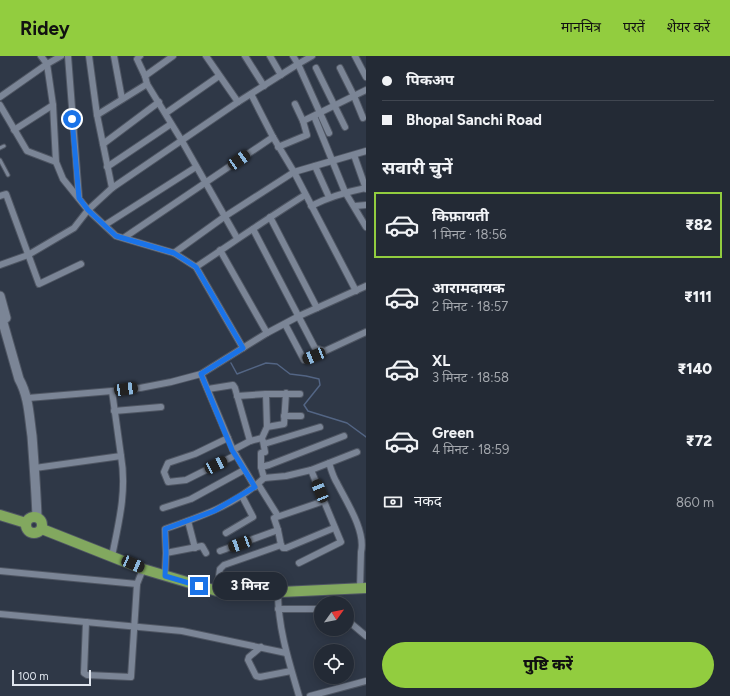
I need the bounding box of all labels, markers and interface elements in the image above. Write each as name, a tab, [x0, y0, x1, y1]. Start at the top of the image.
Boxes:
text: Ridey	[20, 17, 70, 40]
text: मानचित्र	[561, 19, 601, 36]
text: परतें	[623, 19, 645, 36]
text: शेयर करें	[667, 19, 710, 36]
text: पिकअप	[406, 71, 454, 89]
route start	[63, 110, 81, 128]
text: Bhopal Sanchi Road	[406, 111, 542, 129]
car	[226, 148, 252, 172]
text: सवारी चुनें	[382, 157, 453, 179]
icon: car	[384, 207, 420, 243]
text: किफ़ायती	[432, 207, 489, 225]
text: ₹82	[685, 216, 712, 234]
text: 1 मिनट · 18:56	[432, 227, 507, 242]
icon: car	[384, 279, 420, 315]
text: आरामदायक	[432, 279, 505, 297]
text: ₹111	[684, 288, 712, 306]
text: 2 मिनट · 18:57	[432, 299, 508, 314]
car	[301, 346, 327, 366]
icon: car	[384, 351, 420, 387]
text: XL	[432, 352, 450, 370]
text: ₹140	[677, 360, 712, 378]
text: 3 मिनट · 18:58	[432, 370, 509, 385]
car	[113, 381, 139, 397]
icon: car	[384, 423, 420, 459]
text: Green	[432, 424, 474, 442]
text: ₹72	[686, 432, 712, 450]
text: 4 मिनट · 18:59	[432, 442, 509, 457]
car	[203, 454, 229, 476]
car	[310, 478, 330, 504]
icon: cash	[382, 491, 404, 513]
text: नकद	[414, 492, 442, 510]
text: 860 m	[676, 495, 714, 510]
car	[227, 534, 253, 554]
car	[120, 554, 146, 574]
callout: 3 मिनट	[213, 572, 287, 600]
route end	[190, 577, 208, 595]
text: 3 मिनट	[231, 578, 269, 593]
north arrow	[314, 596, 354, 636]
map controls	[314, 596, 354, 684]
button: पुष्टि करें	[382, 642, 714, 688]
button: locate	[314, 644, 354, 684]
scale bar	[12, 668, 91, 687]
text: 100 m	[18, 670, 49, 683]

